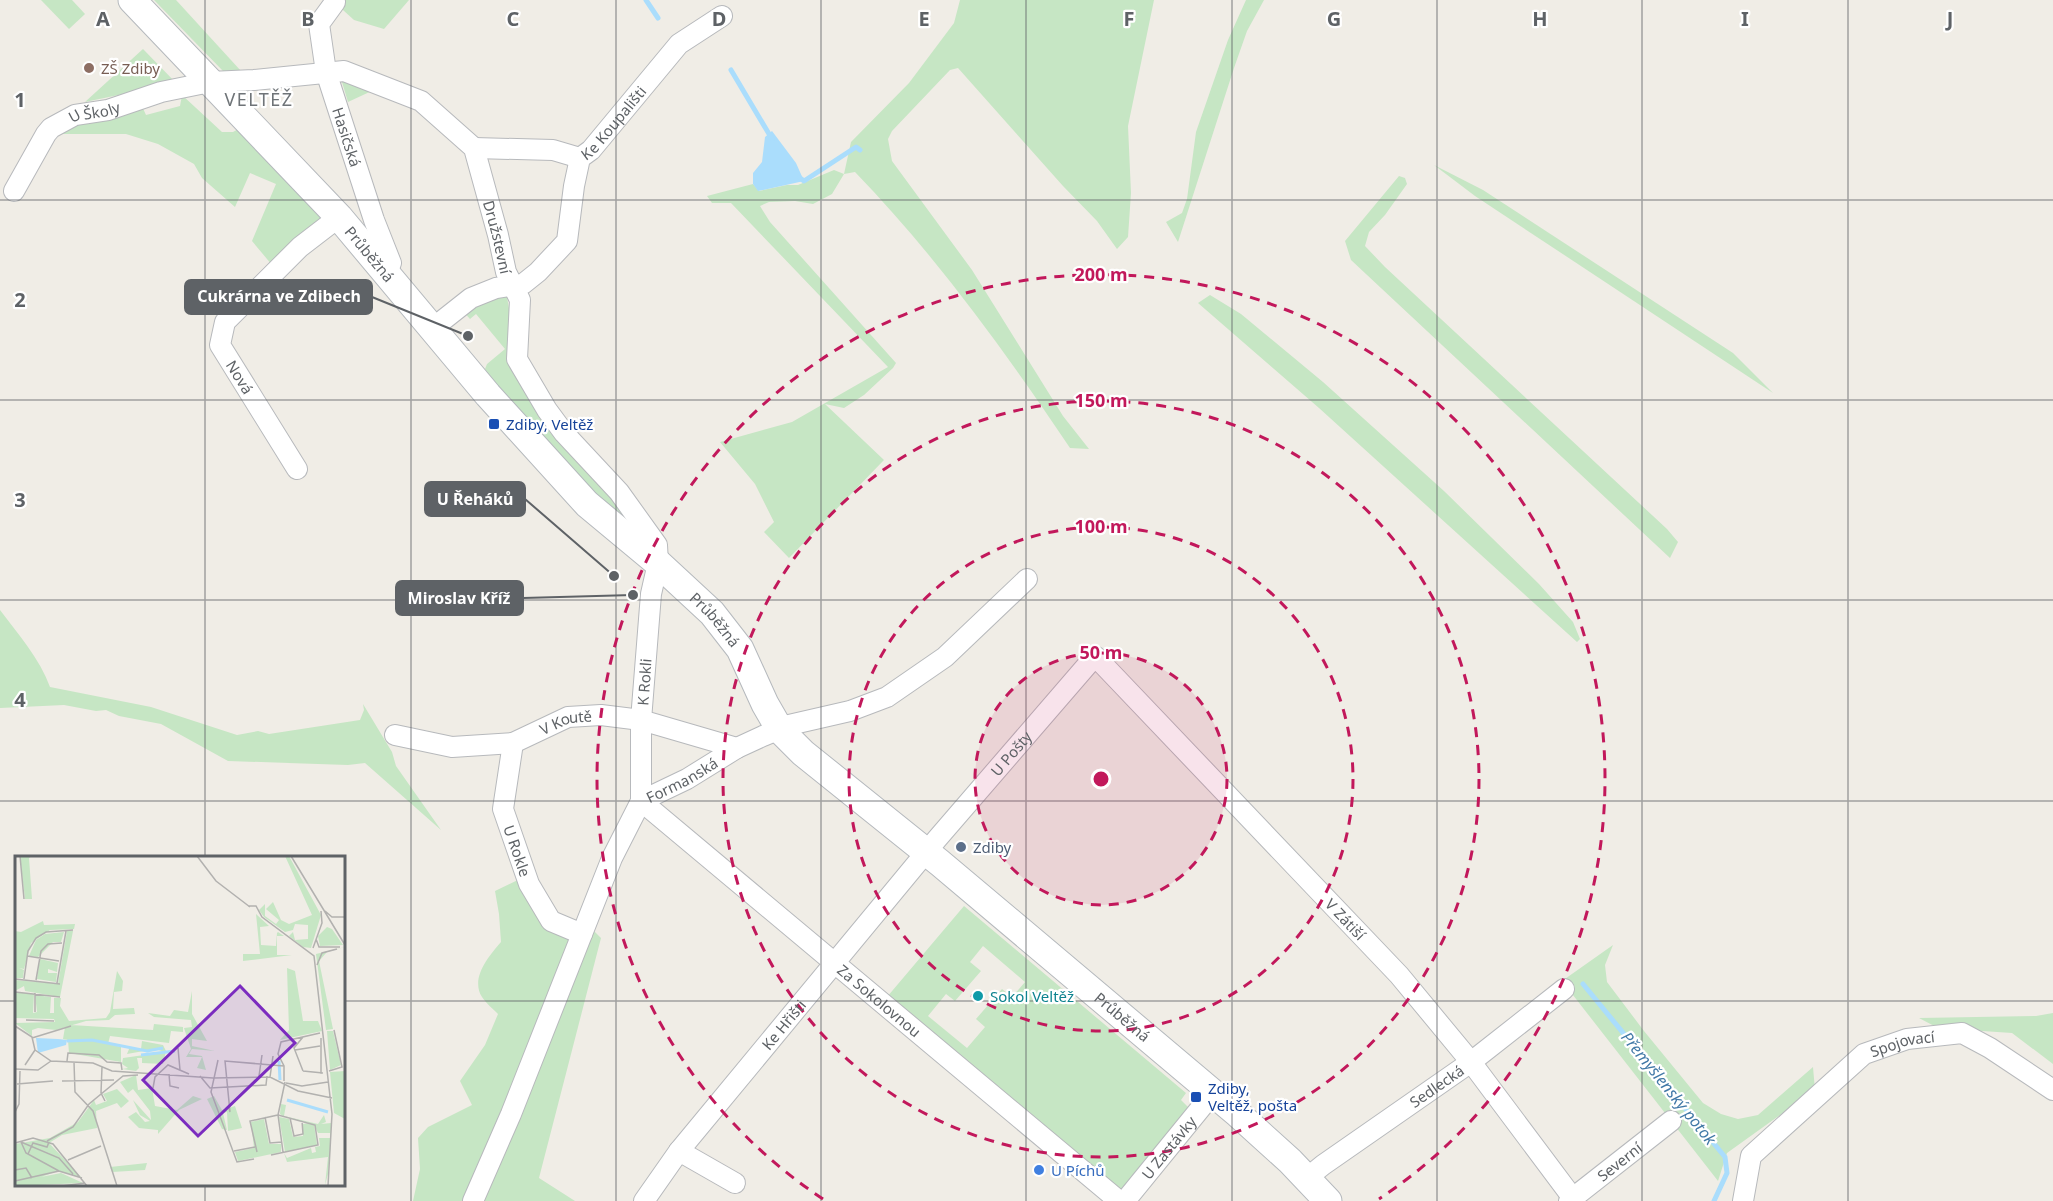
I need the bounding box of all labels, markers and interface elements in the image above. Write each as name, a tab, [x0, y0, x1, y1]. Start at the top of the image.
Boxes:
text: A	[96, 5, 110, 32]
text: B	[301, 5, 315, 32]
text: C	[507, 5, 520, 32]
text: D	[712, 5, 726, 32]
text: E	[918, 5, 930, 32]
text: F	[1124, 5, 1134, 32]
text: G	[1327, 5, 1341, 32]
text: H	[1532, 5, 1548, 32]
text: I	[1741, 5, 1749, 32]
text: J	[1945, 5, 1953, 32]
place label: ZŠ Zdiby	[101, 58, 160, 78]
marker: ZŠ Zdiby	[82, 61, 96, 75]
street label: Ke Koupališti	[577, 82, 650, 164]
text: 1	[14, 86, 26, 113]
district label: VELTĚŽ	[224, 87, 294, 111]
street label: U Školy	[65, 97, 123, 127]
street label: Hasičská	[328, 105, 366, 169]
street label: Družstevní	[479, 198, 516, 277]
street label: Průběžná	[341, 222, 399, 286]
text: 200 m	[1074, 262, 1128, 286]
callout: Cukrárna ve Zdibech	[185, 280, 372, 314]
text: Cukrárna ve Zdibech	[197, 285, 361, 307]
text: 2	[14, 286, 26, 313]
street label: Nová	[222, 356, 258, 398]
text: 150 m	[1074, 388, 1128, 412]
place label: Zdiby, Veltěž	[506, 414, 593, 434]
marker: Zdiby, Veltěž	[487, 417, 501, 431]
callout: U Řeháků	[425, 482, 525, 516]
text: 3	[14, 486, 26, 513]
text: U Řeháků	[437, 488, 513, 510]
text: 100 m	[1074, 514, 1128, 538]
callout: Miroslav Kříž	[396, 581, 523, 615]
text: Miroslav Kříž	[408, 587, 511, 609]
street label: Průběžná	[686, 588, 745, 651]
text: 50 m	[1080, 640, 1122, 664]
street label: K Rokli	[632, 658, 656, 706]
text: 4	[14, 686, 26, 713]
street label: V Koutě	[536, 706, 593, 739]
street label: U Pošty	[986, 726, 1036, 780]
street label: Formanská	[643, 753, 721, 807]
centre of rings	[1091, 769, 1111, 789]
street label: U Rokle	[499, 822, 536, 879]
place label: Zdiby	[973, 837, 1012, 857]
marker: Zdiby	[954, 840, 968, 854]
inset map	[15, 856, 345, 1186]
street label: V Zátiší	[1321, 894, 1371, 945]
street label: Za Sokolovnou	[833, 960, 925, 1041]
place label: Sokol Veltěž	[990, 986, 1074, 1006]
street label: Průběžná	[1090, 987, 1154, 1046]
marker: Sokol Veltěž	[971, 989, 985, 1003]
street label: Ke Hřišti	[757, 995, 810, 1054]
street label: Spojovací	[1867, 1026, 1937, 1061]
water label: Přemyšlenský potok	[1616, 1027, 1722, 1150]
street label: Sedlecká	[1405, 1060, 1468, 1112]
place label: Zdiby, Veltěž, pošta	[1208, 1078, 1297, 1115]
marker: Zdiby, Veltěž, pošta	[1189, 1090, 1203, 1104]
street label: U Zastávky	[1137, 1111, 1201, 1183]
street label: Severní	[1593, 1137, 1647, 1185]
place label: U Píchů	[1051, 1160, 1105, 1180]
marker: U Píchů	[1032, 1163, 1046, 1177]

